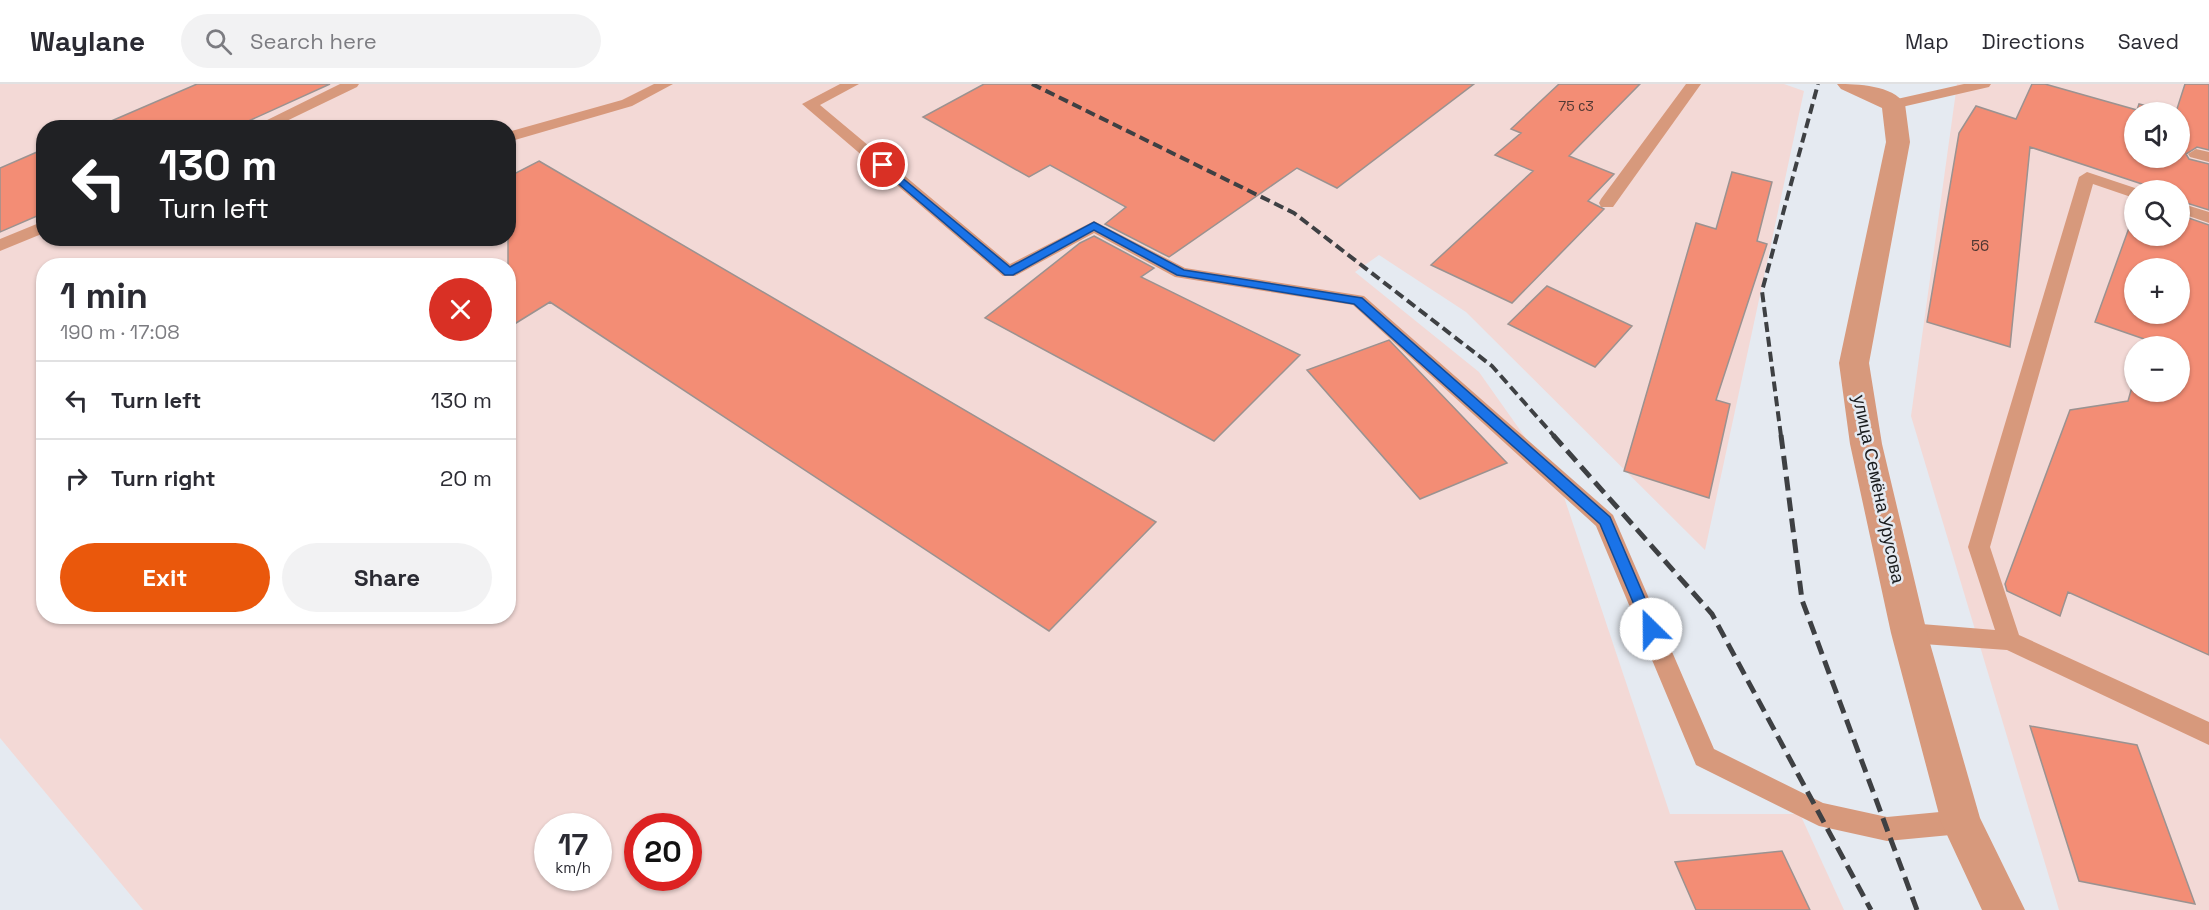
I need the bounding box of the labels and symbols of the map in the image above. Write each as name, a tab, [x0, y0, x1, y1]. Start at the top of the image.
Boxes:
house number: 75 с3	[1558, 97, 1594, 115]
pin	[857, 139, 908, 190]
house number: 56	[1971, 236, 1989, 255]
street label: улица Семёна Урусова	[1848, 393, 1910, 586]
position arrow	[1619, 597, 1683, 661]
speed limit sign: 20	[624, 813, 702, 891]

